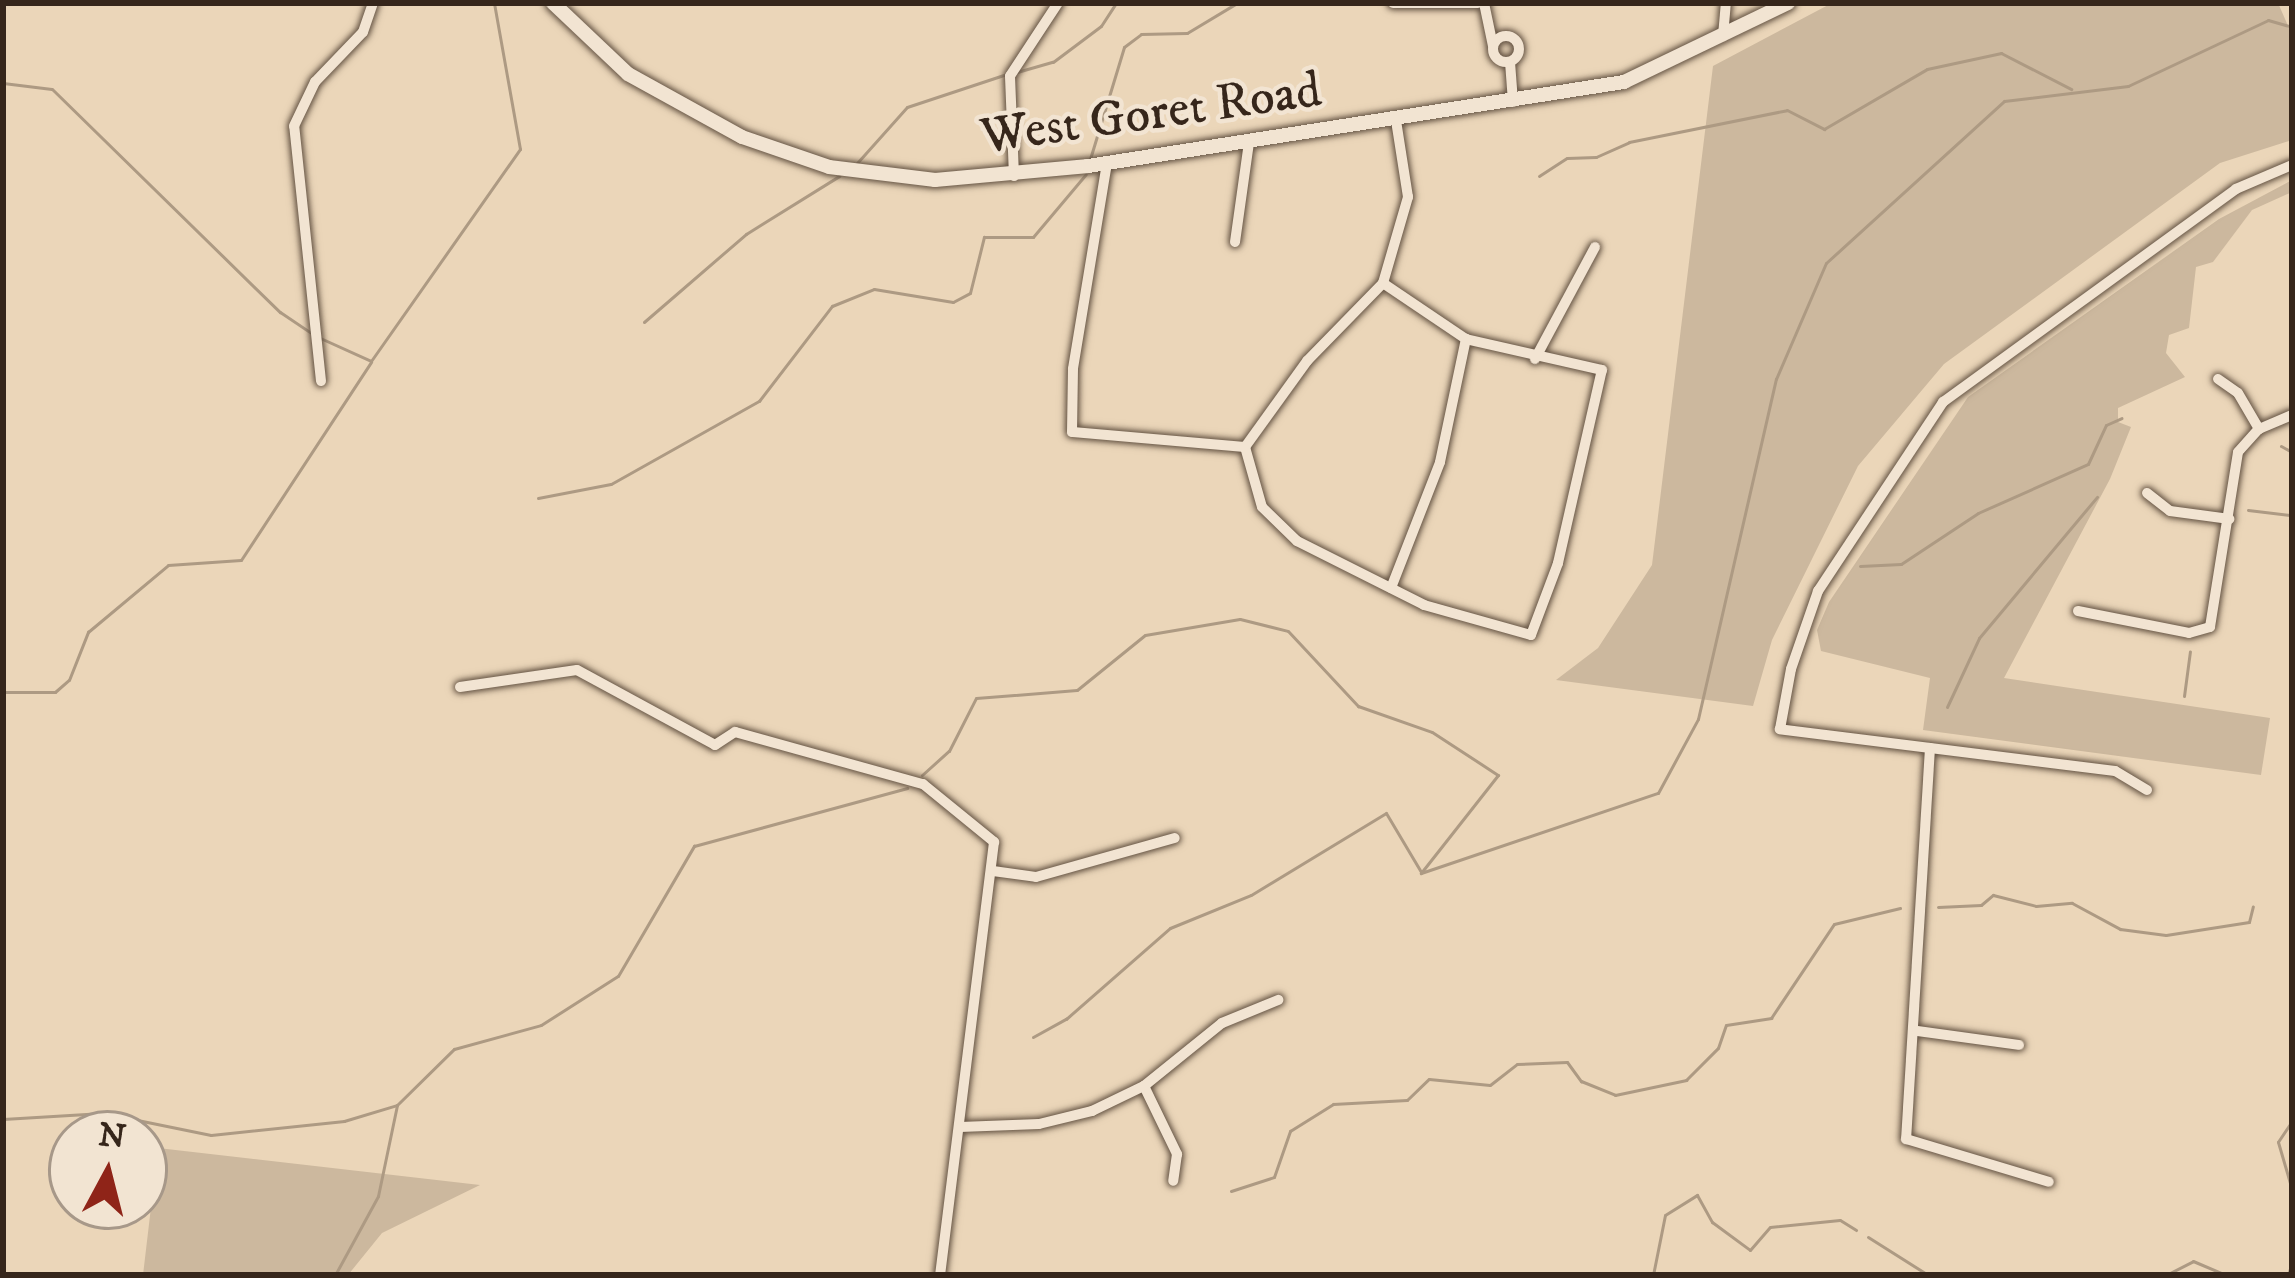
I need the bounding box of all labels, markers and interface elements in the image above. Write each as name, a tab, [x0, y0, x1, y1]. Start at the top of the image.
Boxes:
street label: West Goret Road	[977, 60, 1325, 168]
north arrow	[48, 1110, 168, 1230]
text: N	[96, 1115, 128, 1159]

